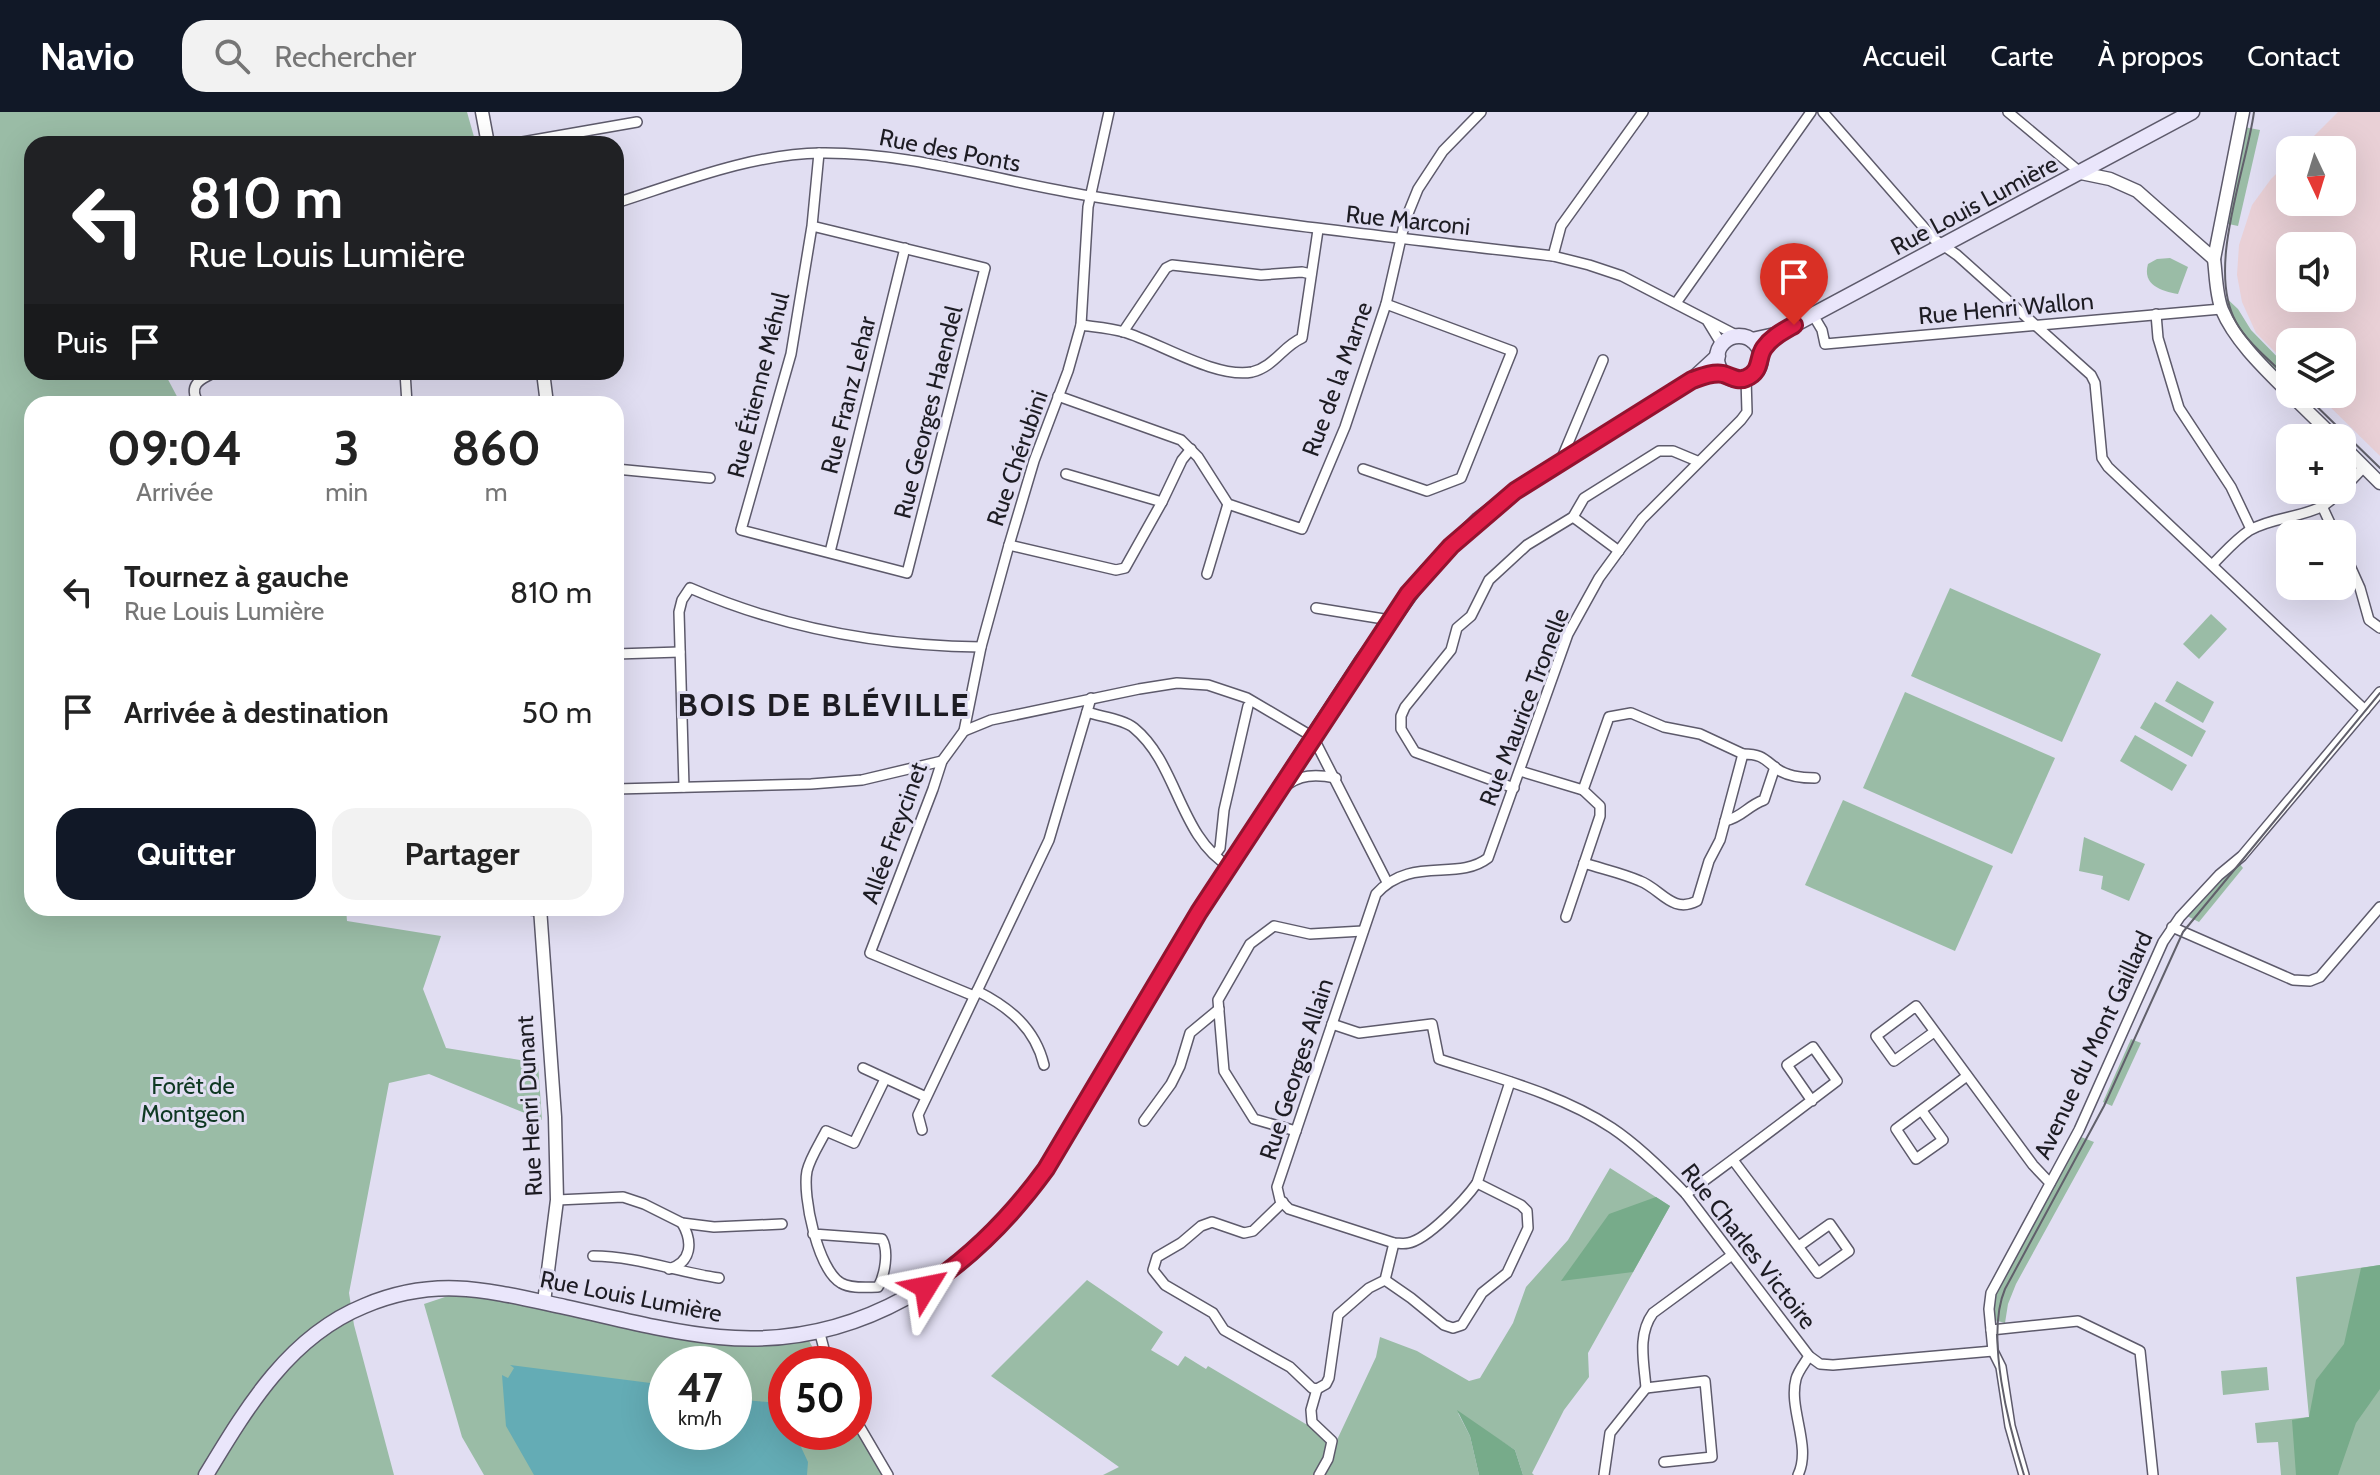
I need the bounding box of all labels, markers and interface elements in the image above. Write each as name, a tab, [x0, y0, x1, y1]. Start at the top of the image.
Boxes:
search box	[182, 20, 742, 92]
text: Navio	[40, 33, 134, 80]
icon: search	[210, 34, 254, 78]
text: Rechercher	[274, 38, 416, 75]
text: Accueil	[1863, 39, 1946, 73]
text: Carte	[1990, 39, 2054, 73]
text: À propos	[2098, 39, 2203, 73]
text: Contact	[2247, 39, 2340, 73]
street label: Rue des Ponts	[877, 122, 1023, 178]
north arrow	[2276, 136, 2356, 216]
map controls	[2276, 136, 2356, 600]
street label: Rue Louis Lumière	[1886, 149, 2062, 261]
text: 810 m	[188, 164, 343, 232]
icon: left	[56, 168, 160, 272]
street label: Rue Marconi	[1344, 199, 1472, 241]
text: Rue Louis Lumière	[188, 232, 465, 276]
button: sound	[2276, 232, 2356, 312]
pin	[1760, 243, 1828, 325]
icon: arrive	[1772, 255, 1816, 299]
street label: Rue Henri Wallon	[1917, 286, 2095, 330]
street label: Rue Étienne Méhul	[721, 289, 795, 481]
street label: Rue de la Marne	[1296, 298, 1378, 460]
street label: Rue Georges Haendel	[888, 302, 969, 521]
street label: Rue Franz Lehar	[814, 313, 882, 477]
icon: arrive	[123, 320, 167, 364]
text: Puis	[56, 324, 107, 361]
button: layers	[2276, 328, 2356, 408]
street label: Rue Chérubini	[980, 386, 1054, 530]
text: 09:04	[107, 419, 242, 477]
text: 3	[334, 419, 360, 477]
text: 860	[451, 419, 541, 477]
button: +	[2276, 424, 2356, 504]
text: Arrivée	[136, 476, 213, 508]
text: min	[325, 476, 368, 508]
text: m	[485, 476, 507, 508]
button: −	[2276, 520, 2356, 600]
text: Tournez à gauche	[124, 558, 349, 595]
icon: left	[56, 570, 100, 614]
text: 810 m	[510, 574, 592, 611]
text: Rue Louis Lumière	[124, 595, 324, 627]
street label: Rue Maurice Tronelle	[1473, 604, 1575, 810]
district label: BOIS DE BLÉVILLE	[678, 685, 970, 724]
icon: arrive	[56, 690, 100, 734]
text: Arrivée à destination	[124, 694, 389, 731]
text: 50 m	[522, 694, 592, 731]
street label: Allée Freycinet	[855, 758, 933, 908]
button: Quitter	[56, 808, 316, 900]
button: Partager	[332, 808, 592, 900]
street label: Avenue du Mont Gaillard	[2027, 926, 2159, 1164]
street label: Rue Georges Allain	[1253, 975, 1339, 1163]
street label: Rue Henri Dunant	[510, 1015, 548, 1197]
park label: Forêt de Montgeon	[141, 1071, 245, 1128]
street label: Rue Charles Victoire	[1675, 1157, 1823, 1335]
position arrow	[884, 1245, 968, 1329]
street label: Rue Louis Lumière	[538, 1264, 724, 1328]
speed limit sign: 50	[768, 1346, 872, 1450]
text: 47	[677, 1363, 723, 1412]
text: km/h	[678, 1406, 722, 1430]

